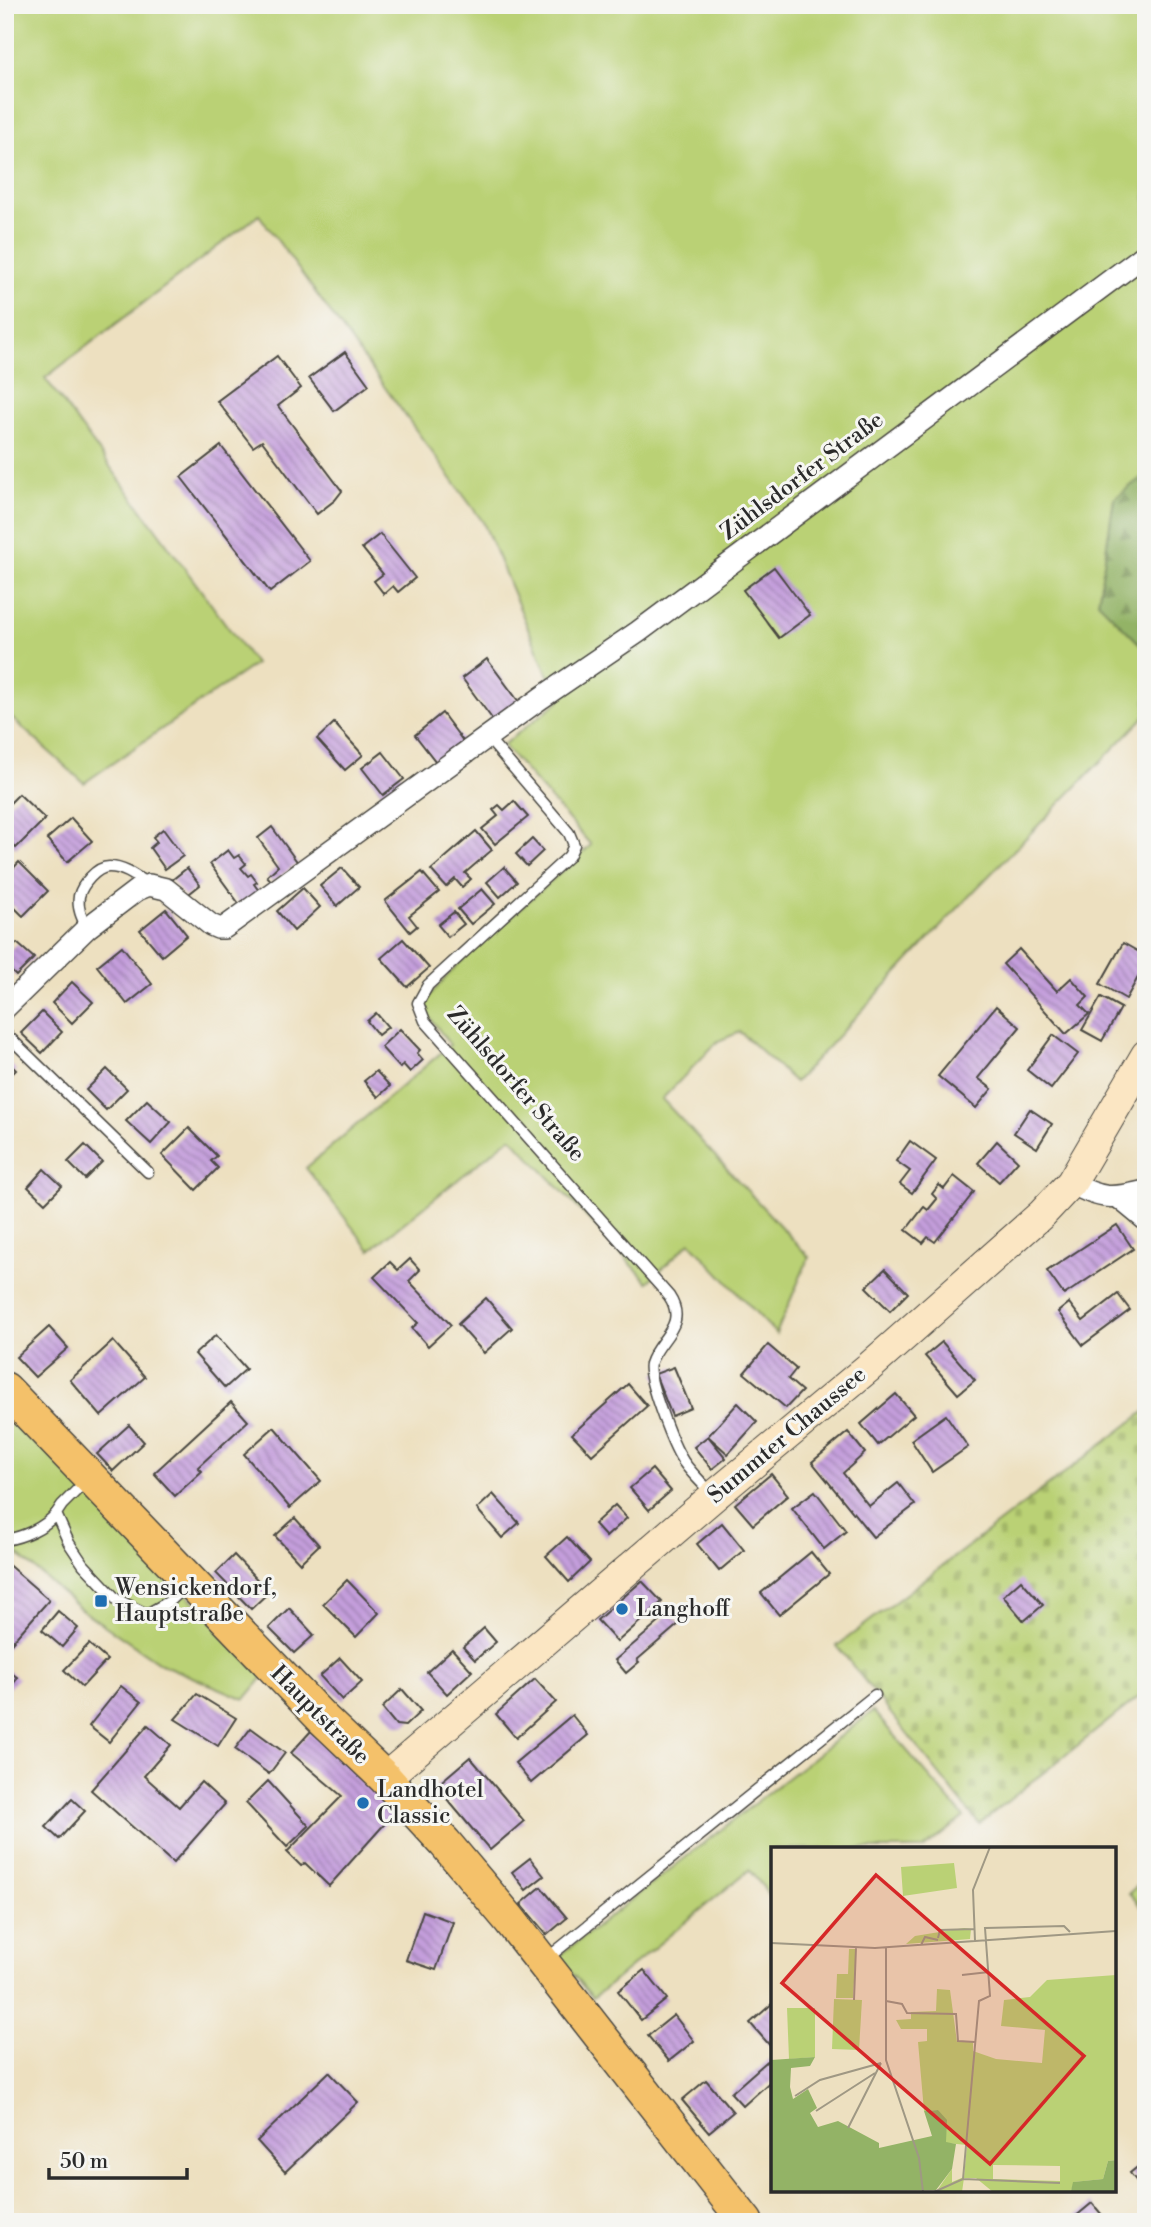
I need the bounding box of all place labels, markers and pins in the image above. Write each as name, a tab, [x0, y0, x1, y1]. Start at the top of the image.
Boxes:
place label: Wensickendorf, Hauptstraße	[114, 1574, 277, 1628]
marker: Wensickendorf, Hauptstraße	[93, 1593, 109, 1609]
place label: Langhoff	[636, 1595, 731, 1623]
marker: Langhoff	[614, 1601, 630, 1617]
place label: Landhotel Classic	[377, 1776, 484, 1830]
marker: Landhotel Classic	[355, 1795, 371, 1811]

